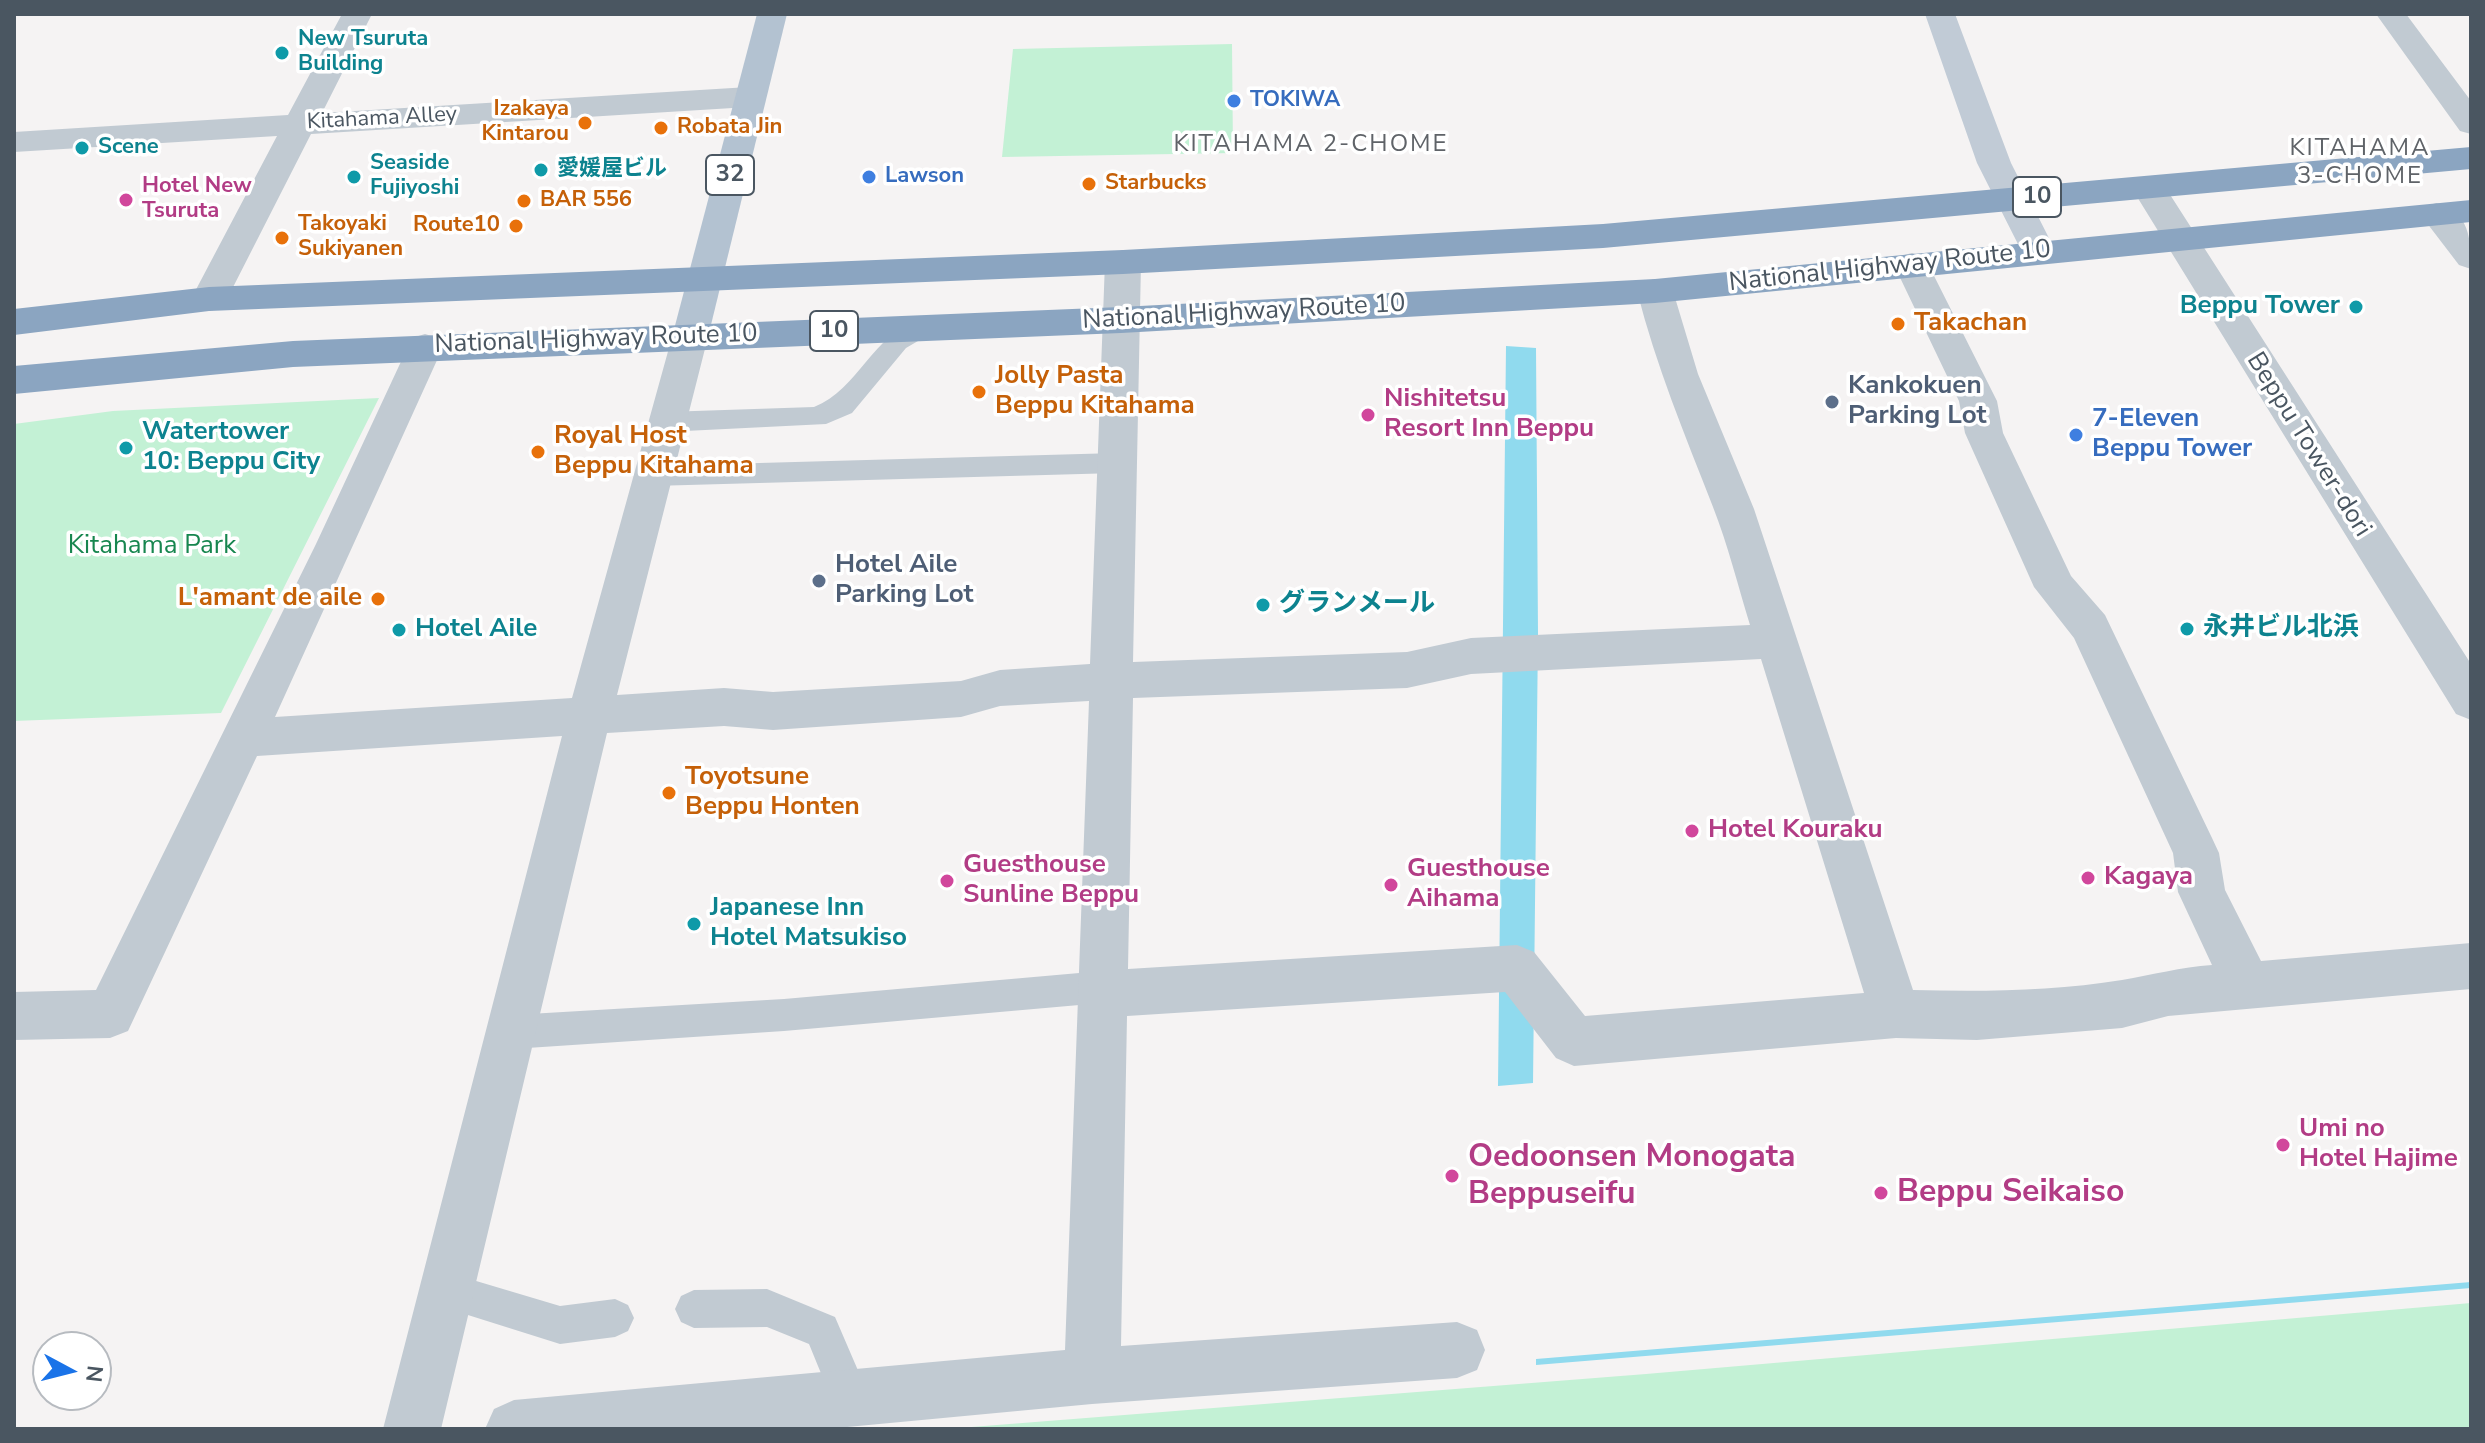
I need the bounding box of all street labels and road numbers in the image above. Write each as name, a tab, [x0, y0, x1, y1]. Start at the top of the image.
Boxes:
street label: Kitahama Alley	[306, 102, 458, 136]
road number: 32	[706, 155, 754, 195]
road number: 10	[2013, 177, 2061, 217]
street label: National Highway Route 10	[1728, 235, 2052, 299]
street label: National Highway Route 10	[1082, 289, 1406, 337]
road number: 10	[810, 311, 858, 351]
street label: National Highway Route 10	[434, 319, 758, 361]
street label: Beppu Tower-dori	[2239, 347, 2377, 543]

